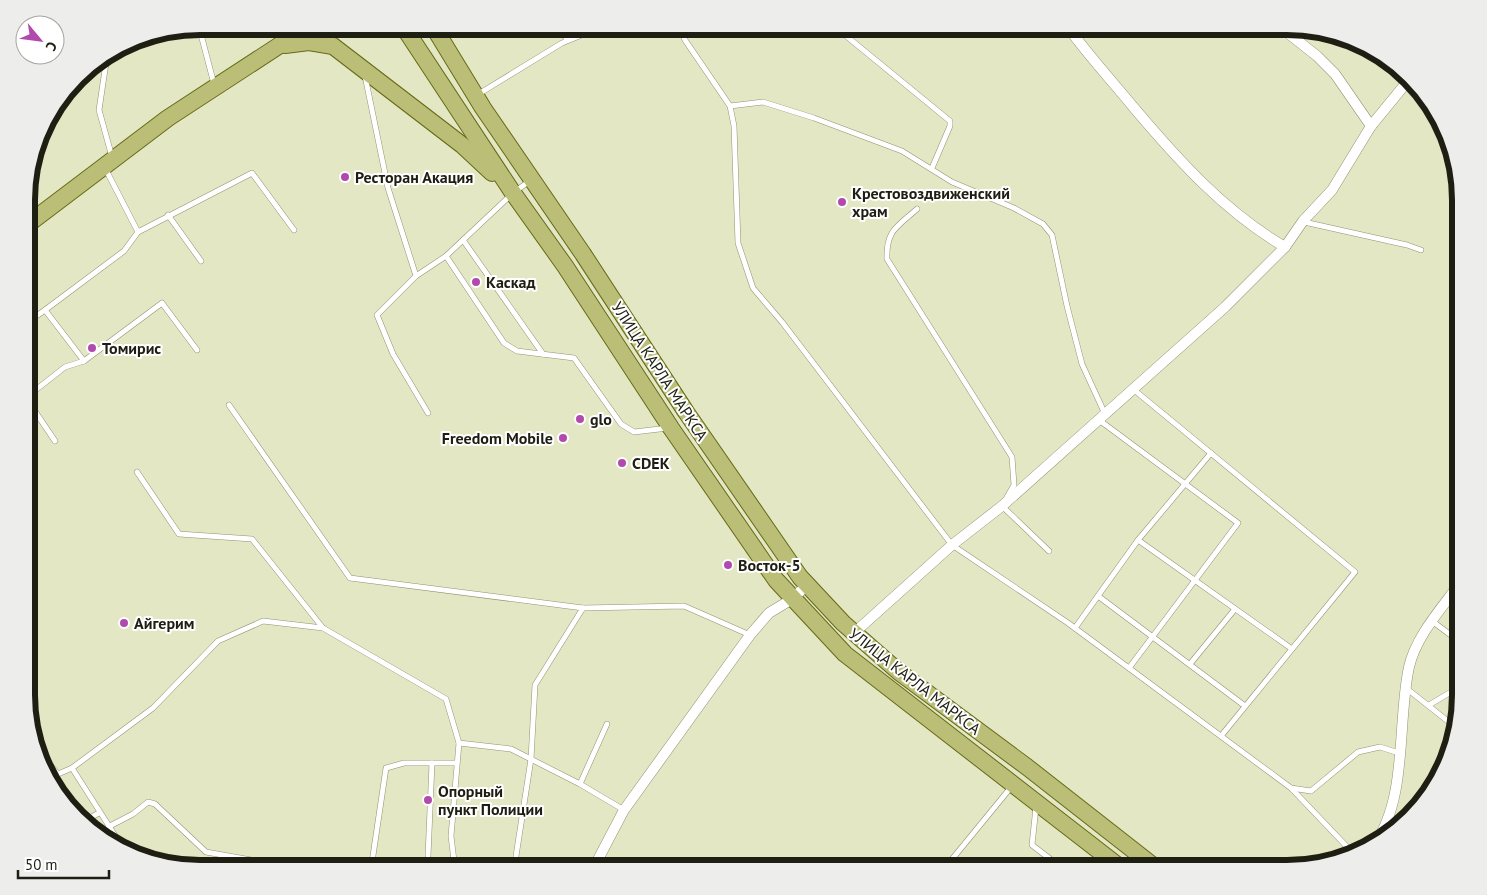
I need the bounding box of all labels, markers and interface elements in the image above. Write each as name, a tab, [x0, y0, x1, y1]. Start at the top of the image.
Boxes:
north arrow	[15, 15, 65, 65]
text: С	[42, 39, 61, 54]
place label: Ресторан Акация	[355, 167, 473, 187]
marker: Ресторан Акация	[339, 171, 351, 183]
place label: Крестовоздвиженский храм	[852, 183, 1010, 221]
marker: Крестовоздвиженский храм	[836, 196, 848, 208]
place label: Каскад	[486, 272, 536, 292]
marker: Каскад	[470, 276, 482, 288]
street label: УЛИЦА КАРЛА МАРКСА	[608, 298, 713, 445]
place label: Томирис	[102, 338, 161, 358]
marker: Томирис	[86, 342, 98, 354]
place label: glo	[590, 409, 612, 429]
marker: glo	[574, 413, 586, 425]
place label: Freedom Mobile	[442, 428, 553, 448]
marker: Freedom Mobile	[557, 432, 569, 444]
place label: CDEK	[632, 453, 670, 473]
marker: CDEK	[616, 457, 628, 469]
place label: Восток-5	[738, 555, 801, 575]
marker: Восток-5	[722, 559, 734, 571]
place label: Айгерим	[134, 613, 194, 633]
marker: Айгерим	[118, 617, 130, 629]
street label: УЛИЦА КАРЛА МАРКСА	[845, 623, 985, 739]
place label: Опорный пункт Полиции	[438, 781, 543, 819]
marker: Опорный пункт Полиции	[422, 794, 434, 806]
scale bar	[18, 848, 109, 880]
text: 50 m	[25, 855, 58, 874]

